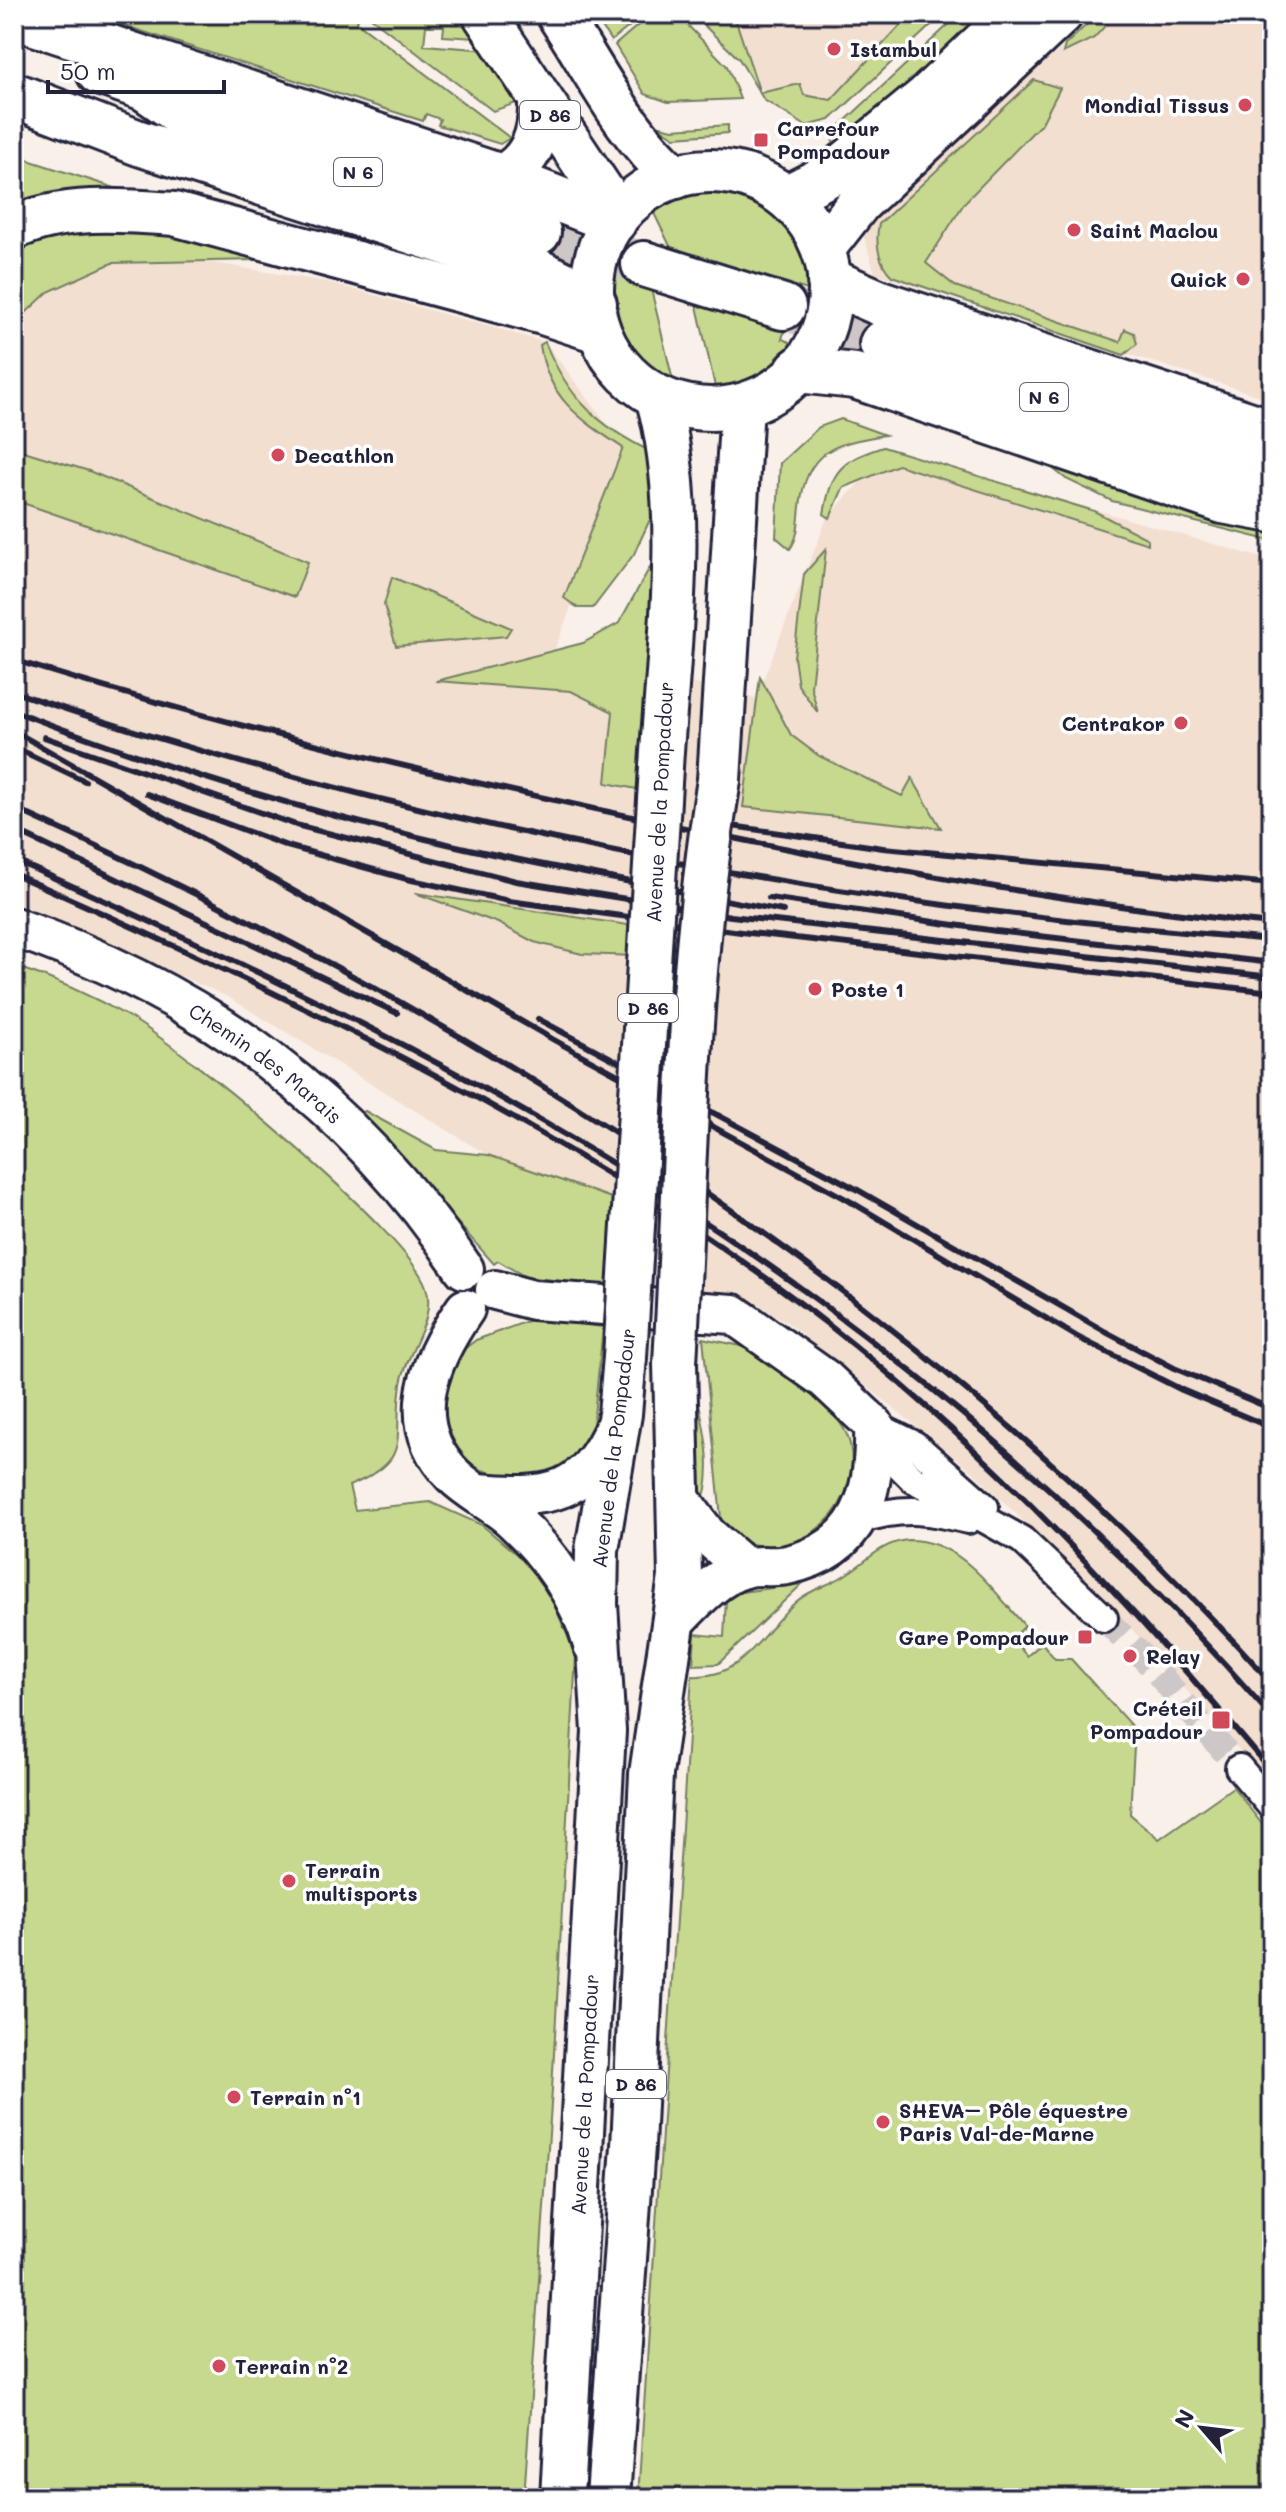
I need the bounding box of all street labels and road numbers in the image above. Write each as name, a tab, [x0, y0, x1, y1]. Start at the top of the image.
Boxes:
road number: D 86	[520, 101, 580, 129]
road number: N 6	[334, 158, 382, 186]
road number: N 6	[1020, 383, 1068, 411]
street label: Avenue de la Pompadour	[640, 681, 678, 923]
road number: D 86	[618, 994, 678, 1022]
street label: Chemin des Marais	[185, 997, 348, 1129]
street label: Avenue de la Pompadour	[585, 1327, 641, 1569]
street label: Avenue de la Pompadour	[565, 1973, 604, 2216]
road number: D 86	[606, 2070, 666, 2098]

